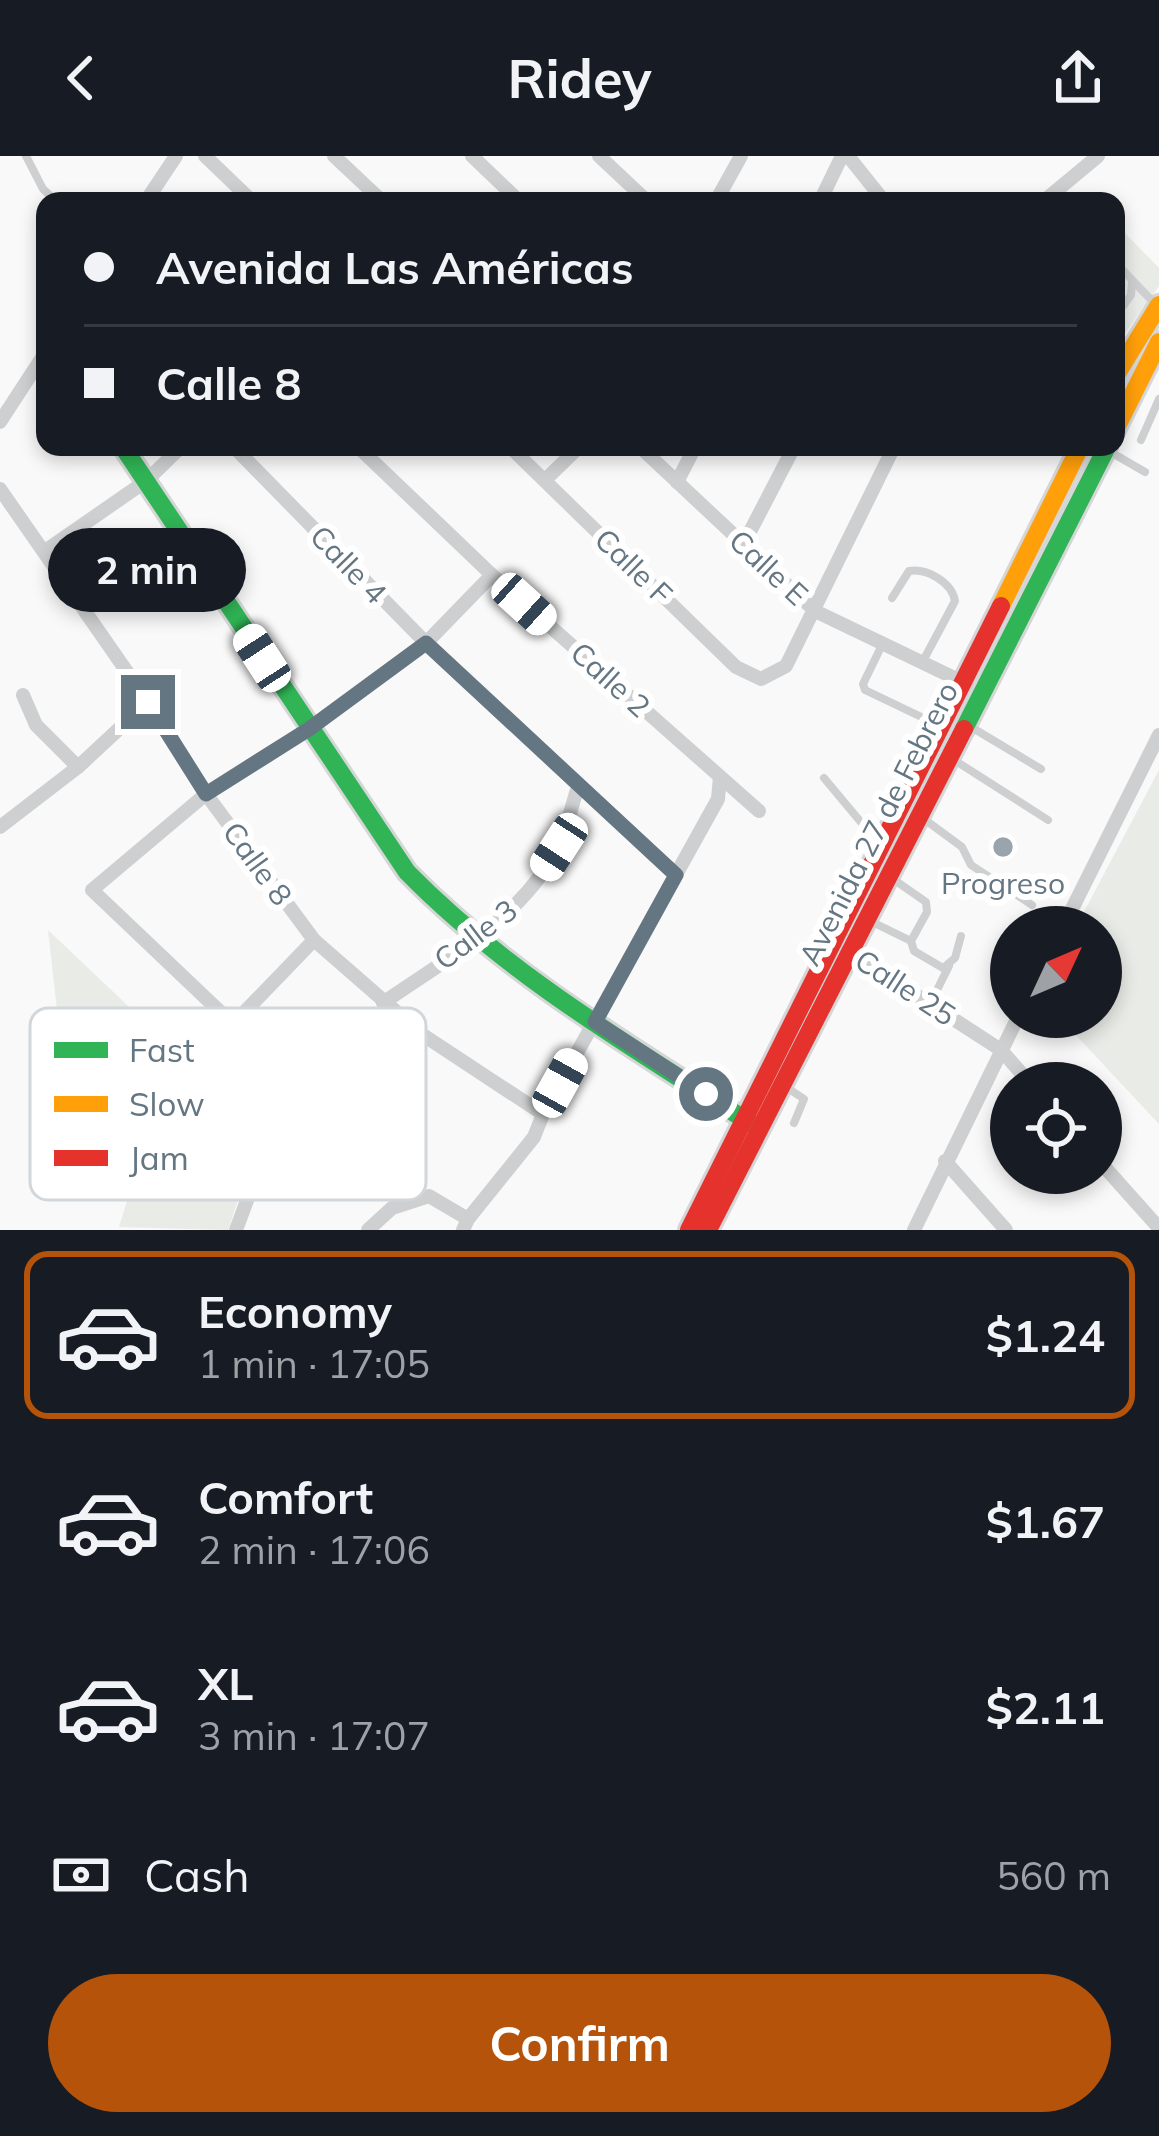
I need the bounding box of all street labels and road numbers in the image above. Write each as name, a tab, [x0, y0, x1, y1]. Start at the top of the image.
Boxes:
street label: Calle 4	[302, 517, 395, 611]
street label: Calle F	[587, 520, 680, 612]
street label: Calle E	[721, 521, 816, 613]
street label: Calle 2	[563, 634, 658, 725]
street label: Avenida 27 de Febrero	[790, 675, 966, 972]
street label: Calle 8	[215, 814, 301, 913]
street label: Calle 3	[426, 891, 525, 978]
street label: Calle 25	[848, 941, 963, 1034]

